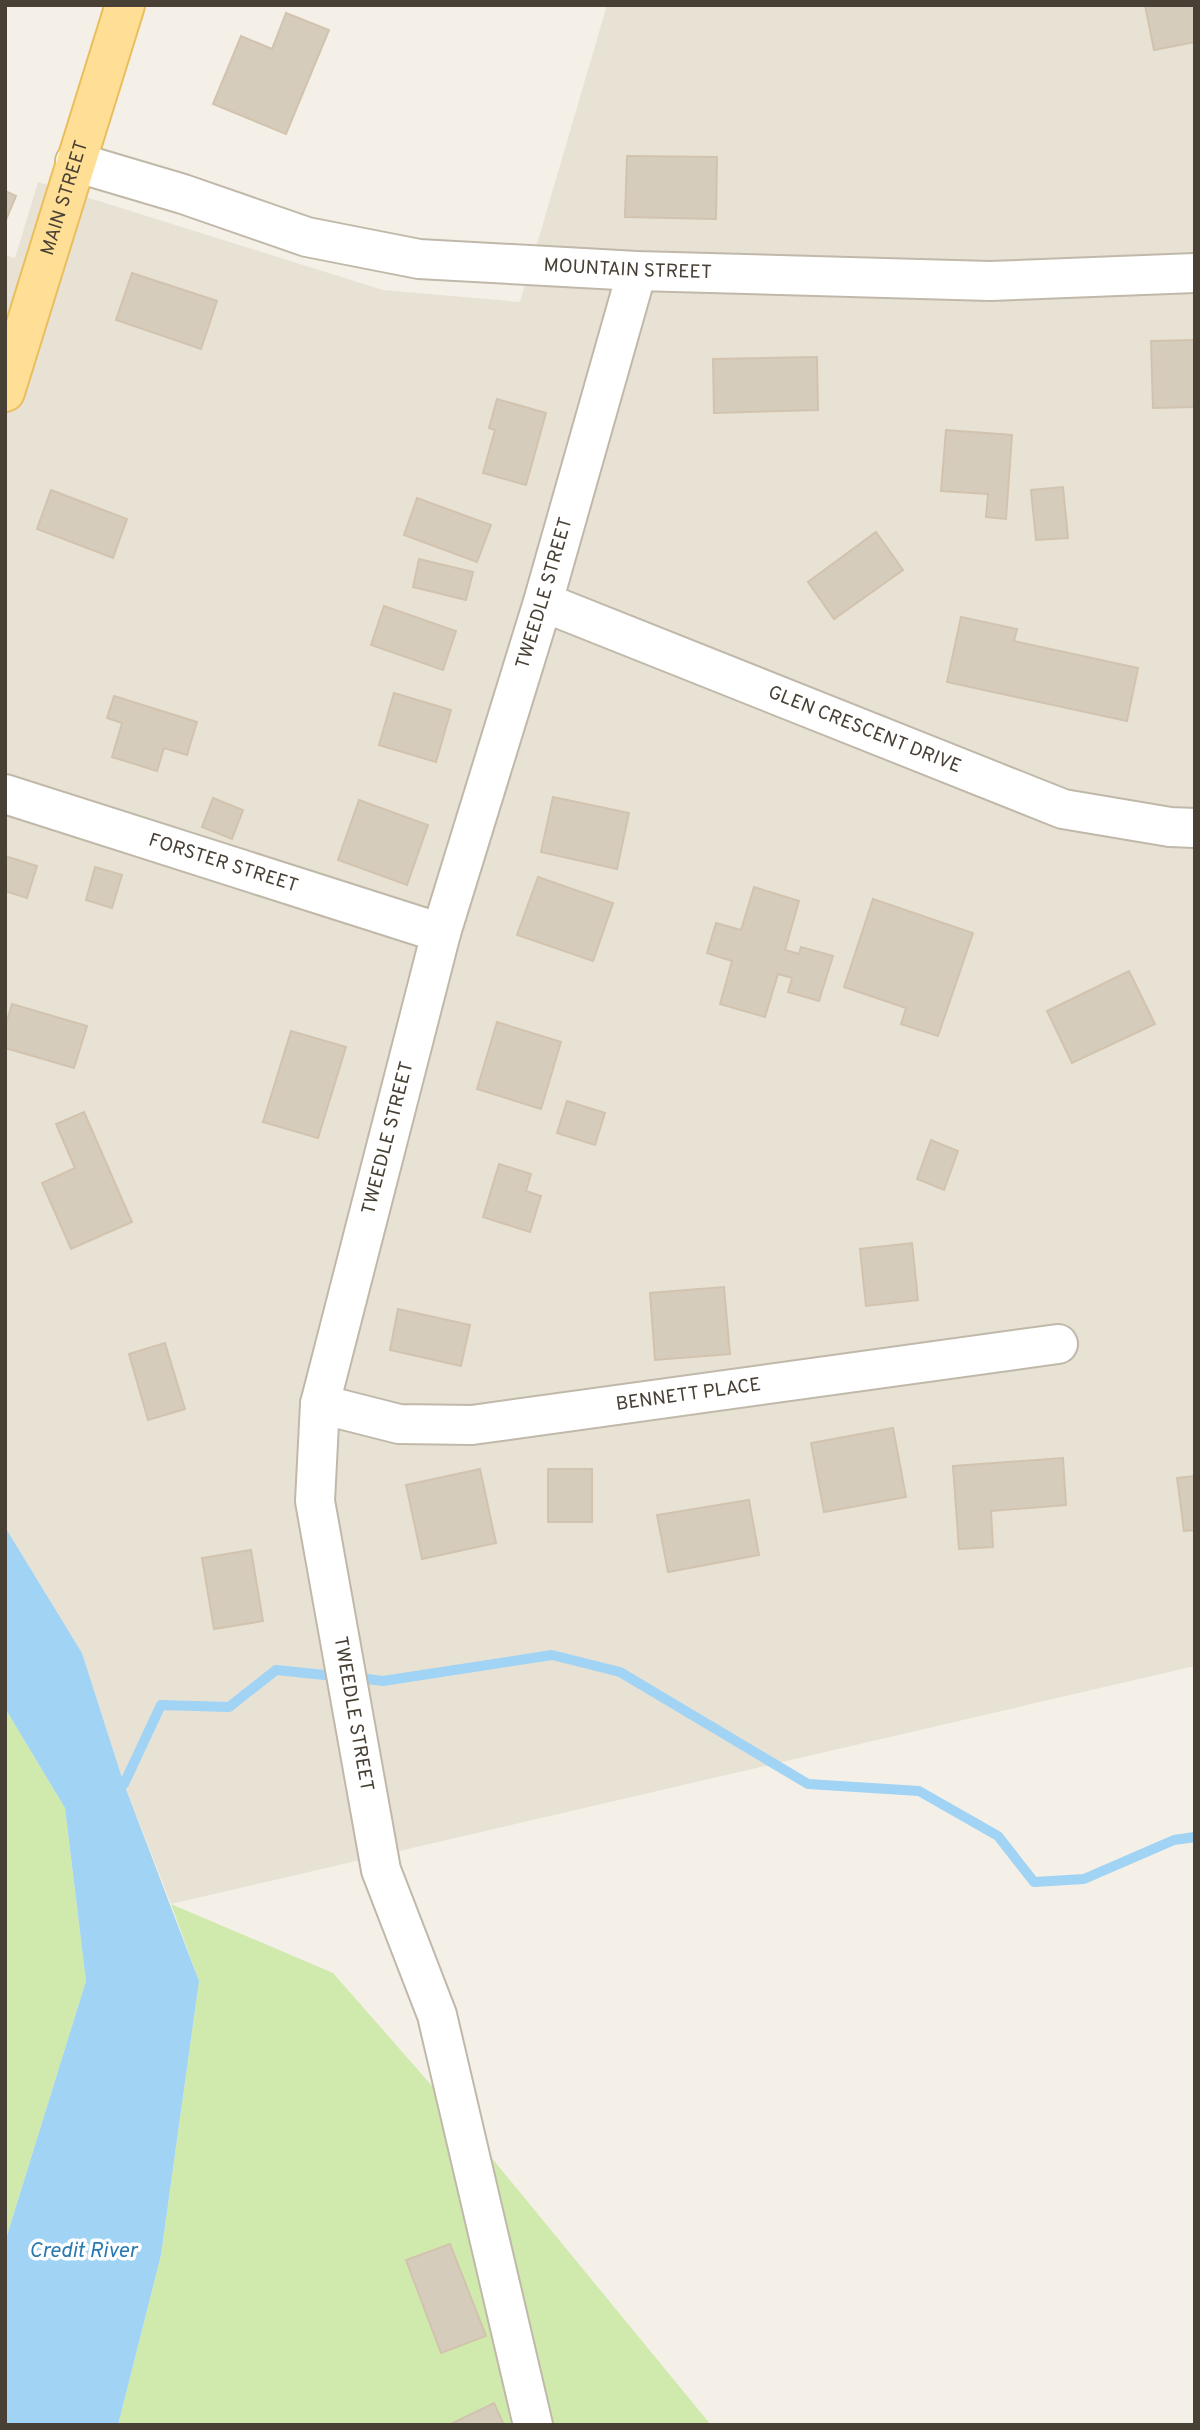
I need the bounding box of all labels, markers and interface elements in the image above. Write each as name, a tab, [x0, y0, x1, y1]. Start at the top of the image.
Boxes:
street label: MAIN STREET	[36, 138, 94, 259]
street label: MOUNTAIN STREET	[543, 254, 712, 285]
street label: TWEEDLE STREET	[511, 515, 578, 672]
street label: GLEN CRESCENT DRIVE	[764, 681, 965, 779]
street label: FORSTER STREET	[145, 828, 301, 899]
street label: TWEEDLE STREET	[357, 1059, 419, 1217]
street label: BENNETT PLACE	[614, 1373, 763, 1417]
street label: TWEEDLE STREET	[328, 1635, 378, 1793]
water label: Credit River	[29, 2238, 139, 2265]

